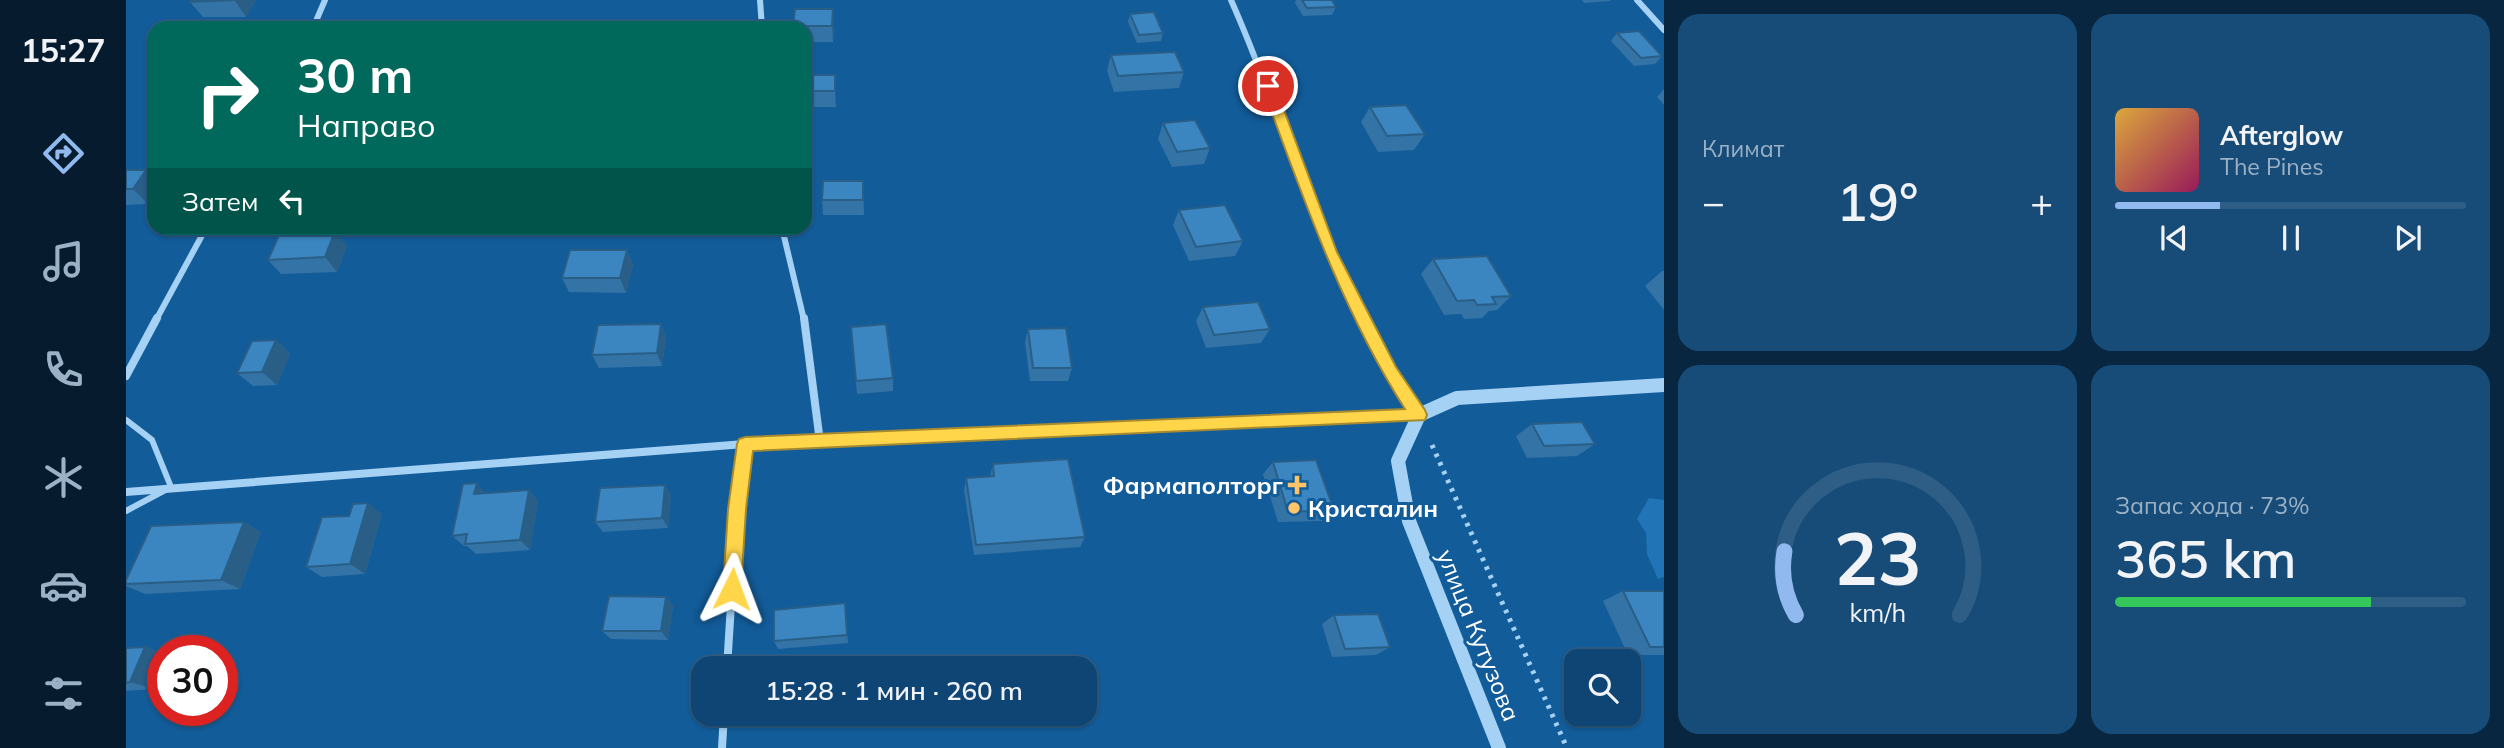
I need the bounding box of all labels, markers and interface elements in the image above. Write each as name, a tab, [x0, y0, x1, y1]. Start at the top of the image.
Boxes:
text: 15:27	[21, 30, 105, 70]
text: 30 m	[297, 44, 413, 105]
icon: right	[182, 49, 273, 140]
pin	[1238, 56, 1298, 116]
icon: arrive	[1249, 67, 1287, 105]
text: Направо	[297, 105, 436, 145]
text: Afterglow	[2220, 119, 2343, 152]
icon: directions	[39, 129, 88, 178]
text: Климат	[1702, 134, 1784, 163]
text: The Pines	[2220, 152, 2324, 181]
text: 19°	[1837, 169, 1918, 234]
text: −	[1702, 178, 1725, 226]
text: +	[2030, 178, 2053, 226]
icon: left	[273, 182, 311, 220]
text: Затем	[182, 185, 259, 218]
icon: previous	[2155, 219, 2193, 257]
icon: pause	[2272, 219, 2310, 257]
icon: next	[2389, 219, 2427, 257]
icon: music	[39, 237, 88, 286]
icon: phone	[39, 345, 88, 394]
icon: climate	[39, 453, 88, 502]
place label: Фармаполторг	[1103, 470, 1283, 500]
marker: Фармаполторг	[1289, 477, 1305, 493]
text: Запас хода · 73%	[2115, 491, 2310, 520]
place label: Кристалин	[1308, 493, 1438, 523]
marker: Кристалин	[1286, 500, 1302, 516]
text: 23	[1834, 513, 1921, 604]
text: 365 km	[2115, 526, 2296, 591]
street label: улица Кутузова	[1431, 545, 1527, 725]
position arrow	[695, 552, 769, 626]
icon: car	[39, 561, 88, 610]
text: km/h	[1849, 597, 1906, 628]
speed limit sign: 30	[147, 635, 238, 726]
map controls	[1564, 649, 1641, 726]
button: search	[1564, 649, 1641, 726]
icon: filters	[39, 669, 88, 718]
text: 15:28 · 1 мин · 260 m	[765, 674, 1023, 707]

